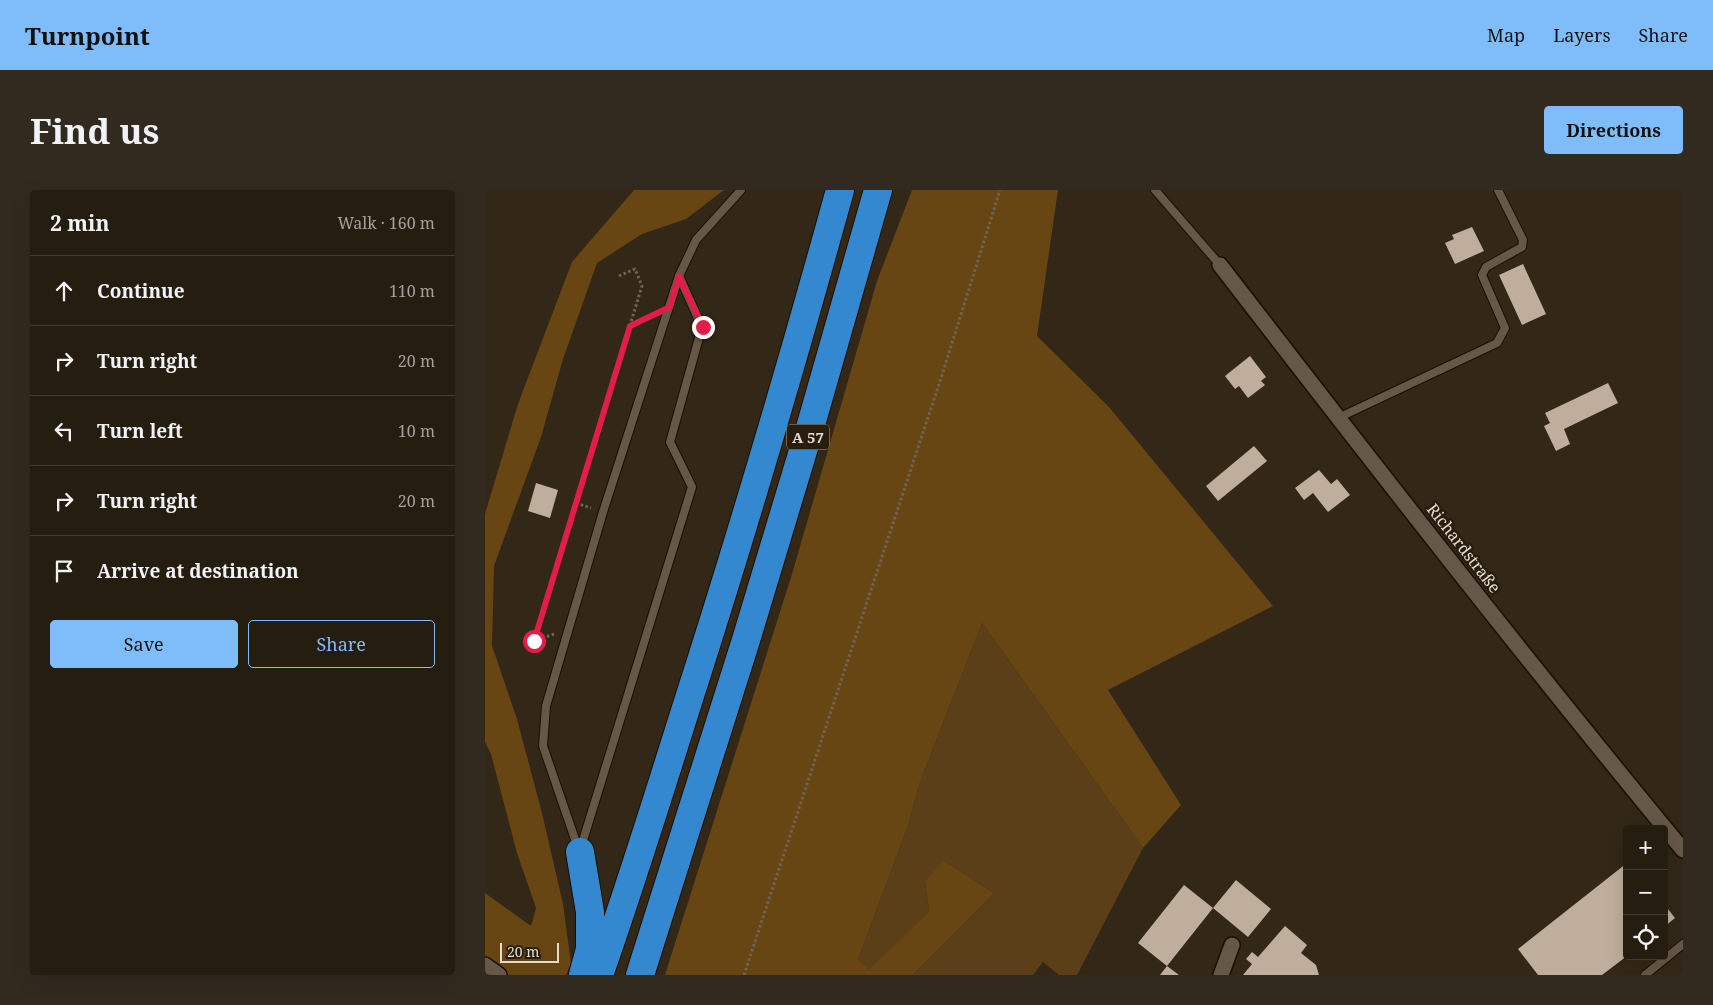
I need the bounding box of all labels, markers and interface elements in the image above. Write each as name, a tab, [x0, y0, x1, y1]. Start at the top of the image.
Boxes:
text: Turnpoint	[25, 19, 150, 52]
text: Map	[1487, 23, 1525, 47]
text: Layers	[1553, 23, 1611, 47]
text: Share	[1639, 23, 1688, 47]
button: Directions	[1544, 106, 1683, 154]
text: Find us	[30, 107, 159, 154]
text: 2 min	[50, 209, 109, 237]
text: Walk · 160 m	[338, 212, 435, 234]
icon: ahead	[50, 277, 78, 305]
text: Continue	[97, 278, 185, 304]
text: 110 m	[389, 280, 435, 302]
route end	[692, 316, 715, 339]
icon: right	[50, 347, 78, 375]
text: Turn right	[97, 348, 197, 374]
text: 20 m	[398, 350, 435, 372]
icon: left	[50, 417, 78, 445]
text: Turn left	[97, 418, 183, 444]
text: 10 m	[398, 420, 435, 442]
road number: A 57	[787, 424, 829, 450]
icon: right	[50, 487, 78, 515]
text: Turn right	[97, 488, 197, 514]
text: 20 m	[398, 490, 435, 512]
street label: Richardstraße	[1422, 499, 1506, 597]
icon: arrive	[50, 557, 78, 585]
text: Arrive at destination	[97, 558, 299, 584]
button: Save	[50, 620, 238, 668]
button: Share	[248, 620, 435, 668]
route start	[523, 630, 546, 653]
map controls	[1623, 825, 1668, 960]
button: +	[1623, 825, 1668, 870]
button: −	[1623, 870, 1668, 915]
button: locate	[1623, 915, 1668, 960]
scale bar	[500, 940, 559, 963]
text: 20 m	[507, 942, 540, 961]

